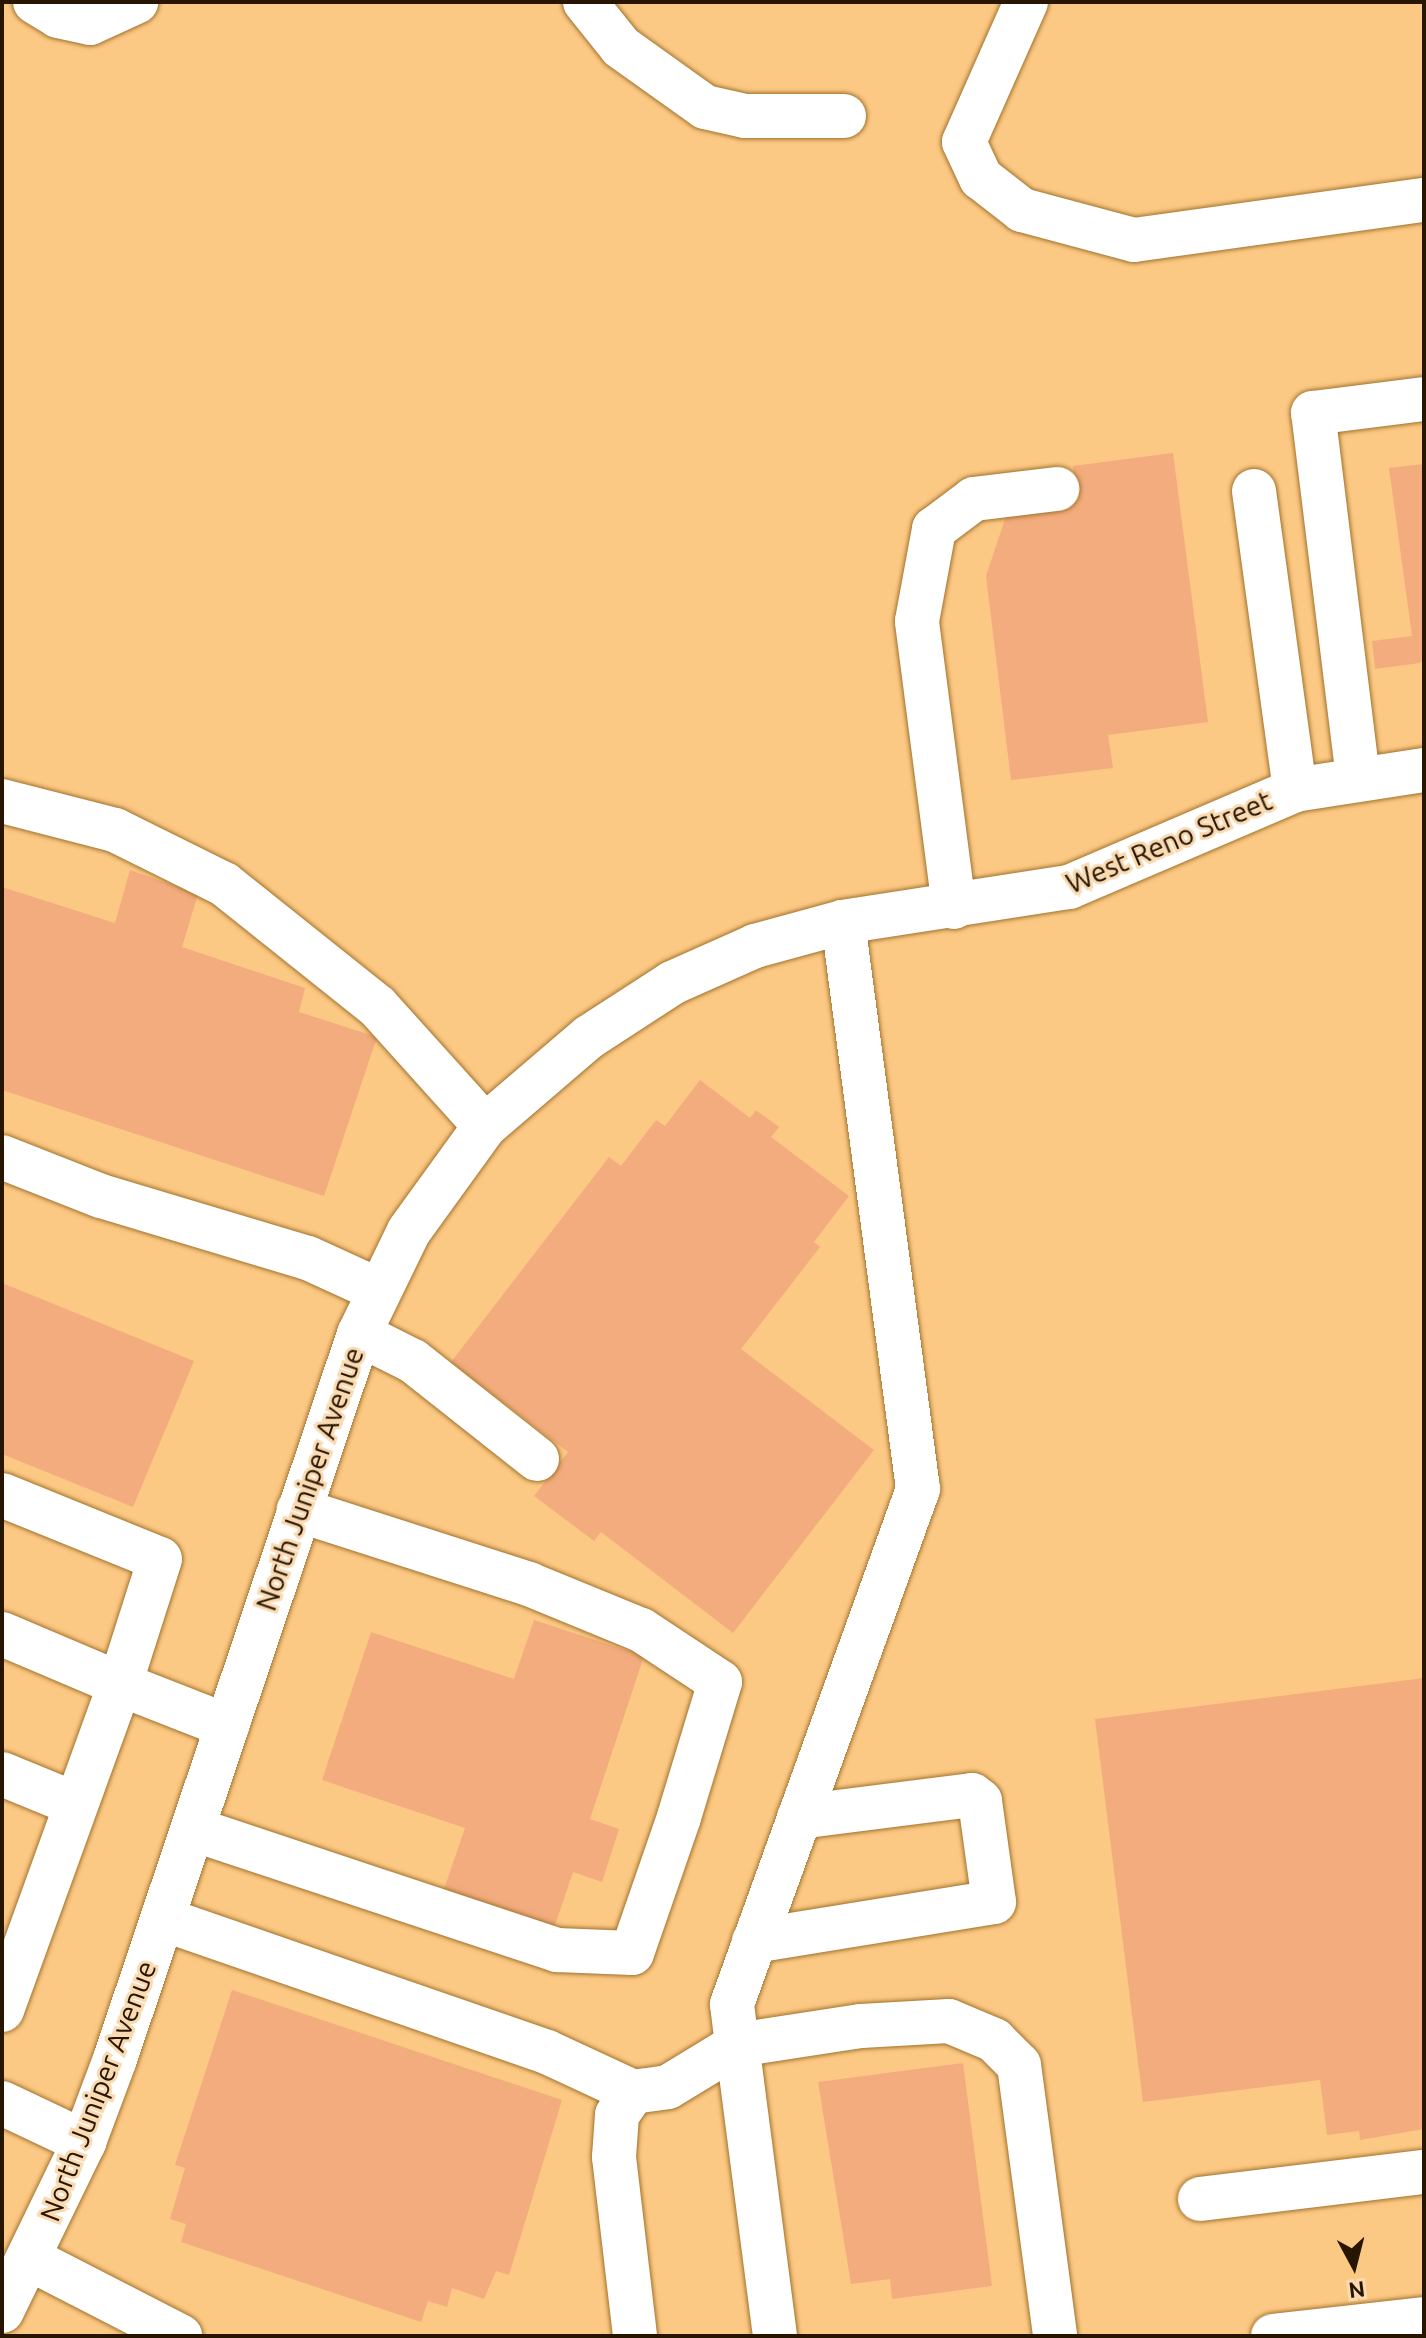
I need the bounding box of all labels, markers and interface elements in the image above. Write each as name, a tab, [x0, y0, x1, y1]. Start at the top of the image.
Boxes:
street label: West Reno Street	[1061, 783, 1277, 901]
street label: North Juniper Avenue	[249, 1343, 371, 1615]
street label: North Juniper Avenue	[33, 1956, 163, 2226]
north arrow	[1314, 2226, 1394, 2306]
text: N	[1347, 2277, 1367, 2304]

